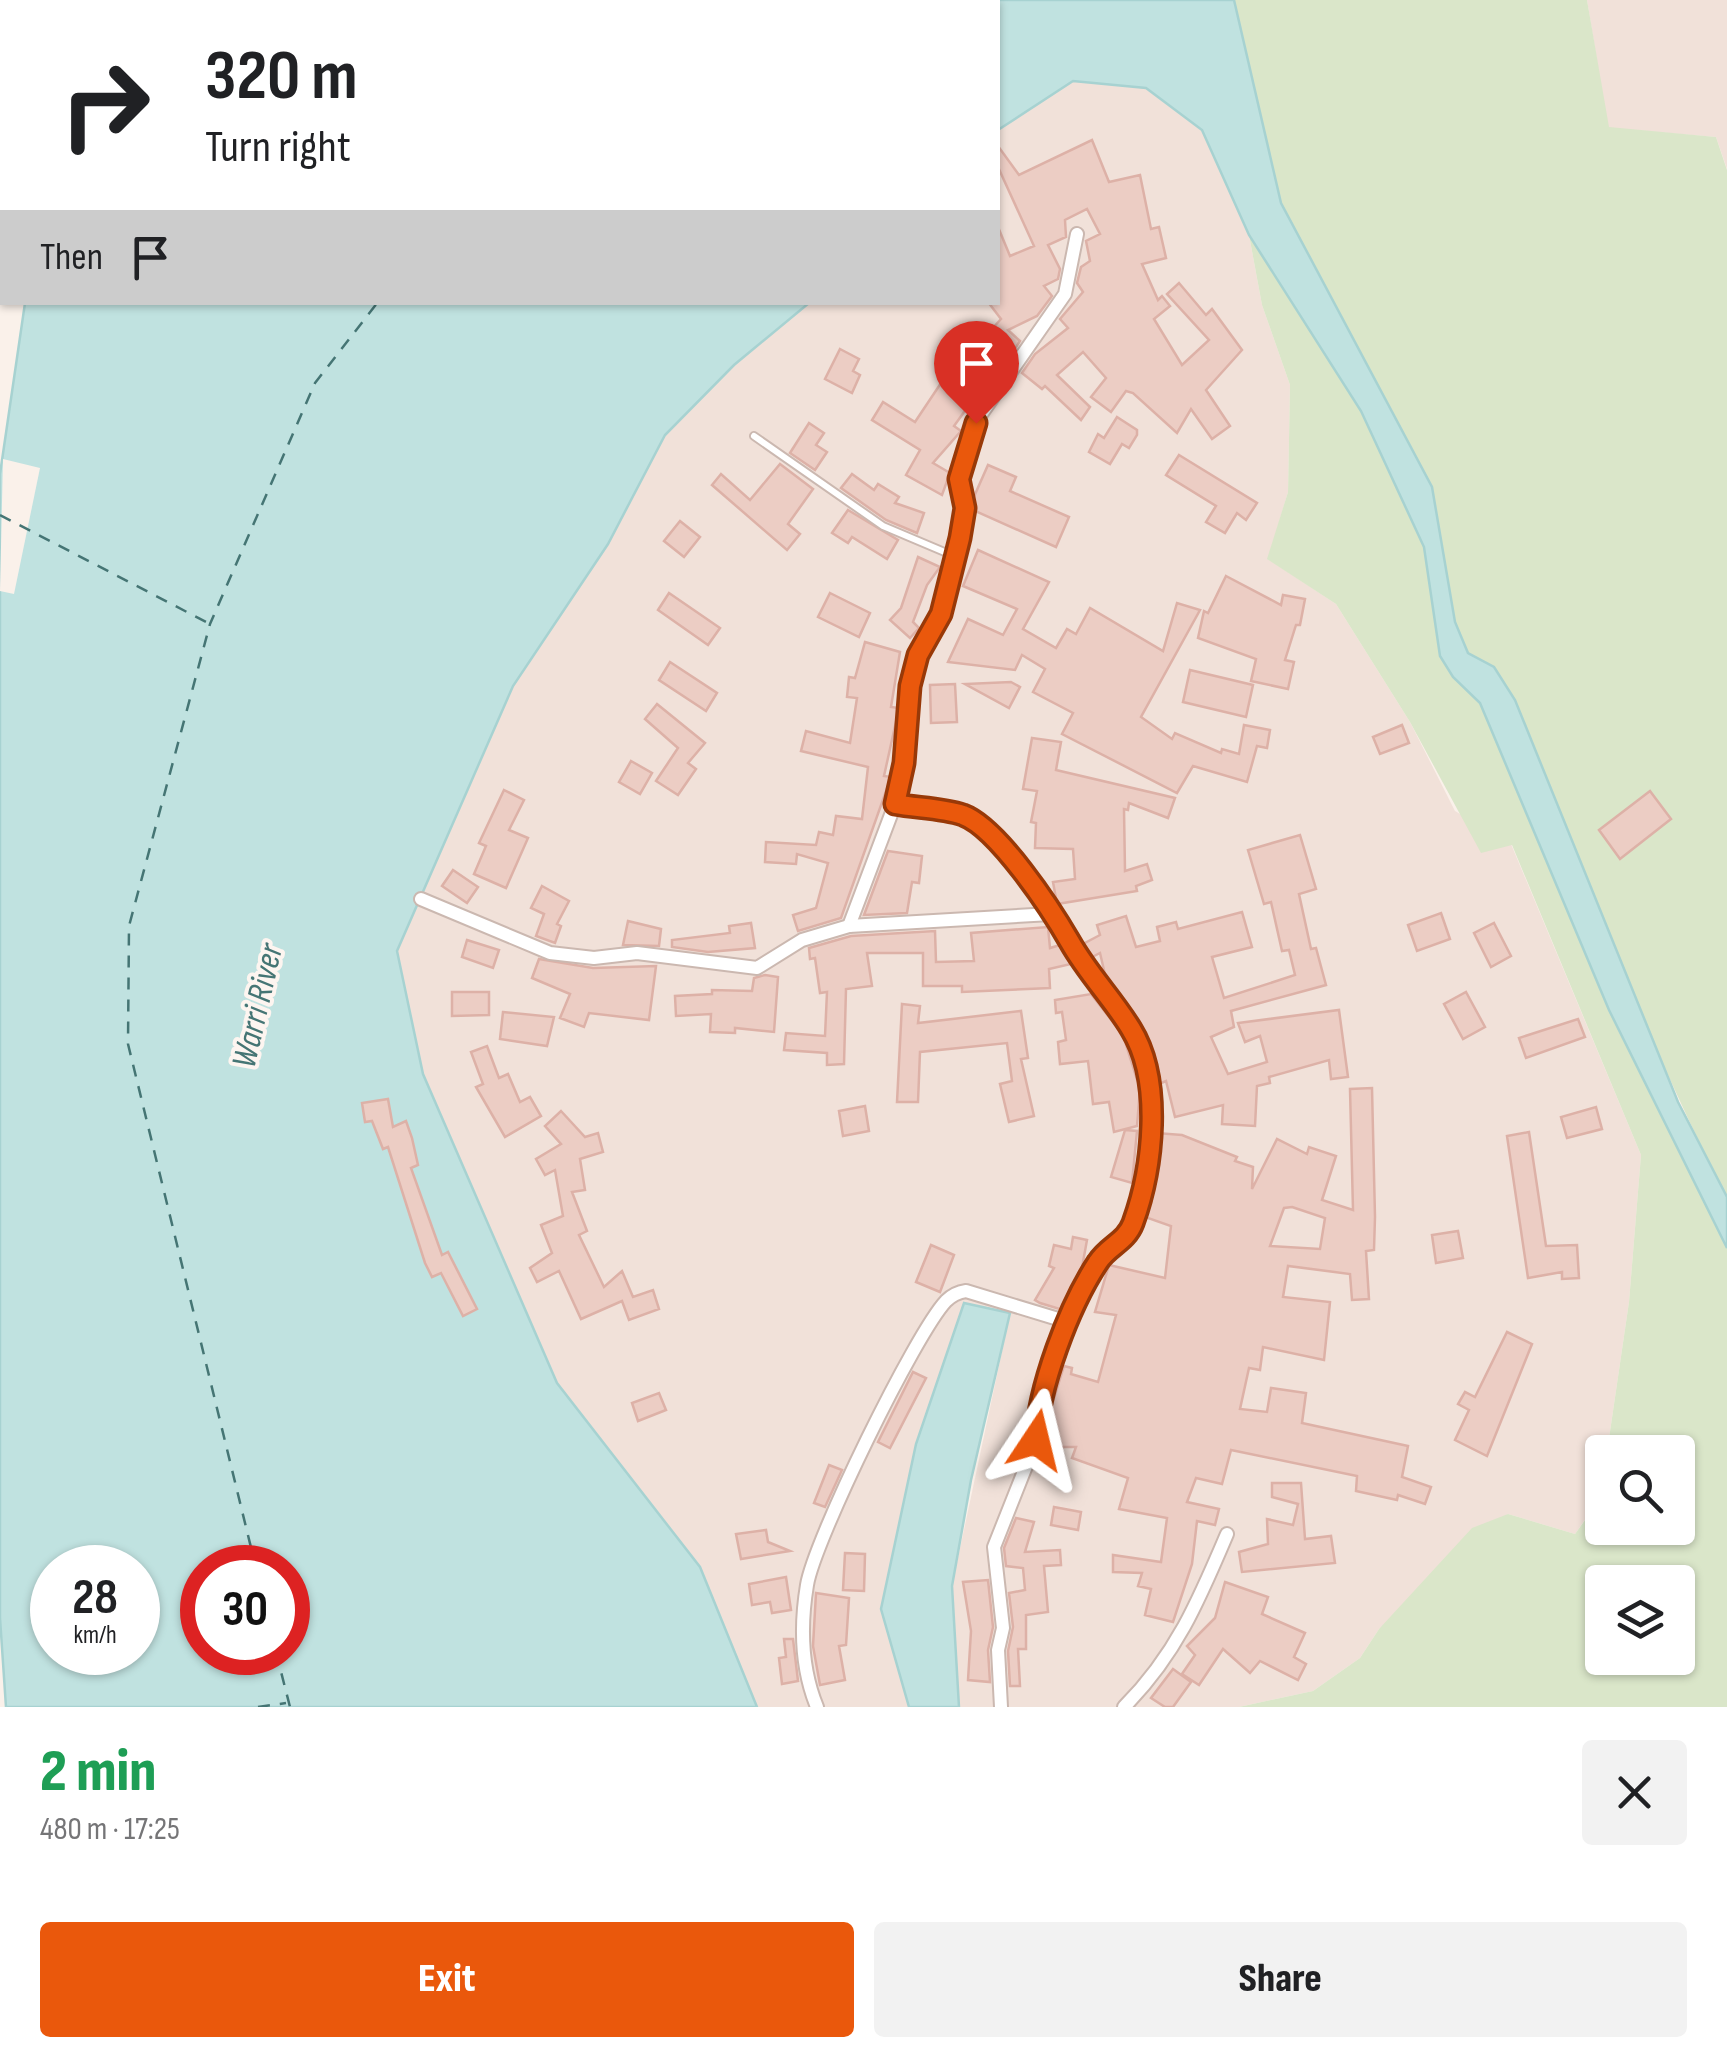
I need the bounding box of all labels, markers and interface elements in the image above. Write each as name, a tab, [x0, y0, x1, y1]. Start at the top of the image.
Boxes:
text: 320 m	[205, 35, 358, 119]
icon: right	[40, 40, 170, 170]
text: Turn right	[205, 120, 351, 175]
icon: arrive	[123, 230, 178, 285]
text: Then	[40, 235, 103, 280]
pin	[934, 321, 1019, 424]
icon: arrive	[949, 336, 1004, 391]
water label: Warri River	[223, 939, 293, 1072]
position arrow	[984, 1388, 1088, 1492]
map controls	[1585, 1435, 1695, 1675]
button: search	[1585, 1435, 1695, 1545]
speed limit sign: 30	[180, 1545, 310, 1675]
button: layers	[1585, 1565, 1695, 1675]
text: 28	[72, 1568, 118, 1628]
text: km/h	[73, 1620, 117, 1651]
text: 2 min	[40, 1736, 156, 1808]
button: close	[1582, 1740, 1687, 1845]
text: 480 m · 17:25	[40, 1810, 180, 1849]
button: Exit	[40, 1922, 854, 2037]
button: Share	[874, 1922, 1687, 2037]

